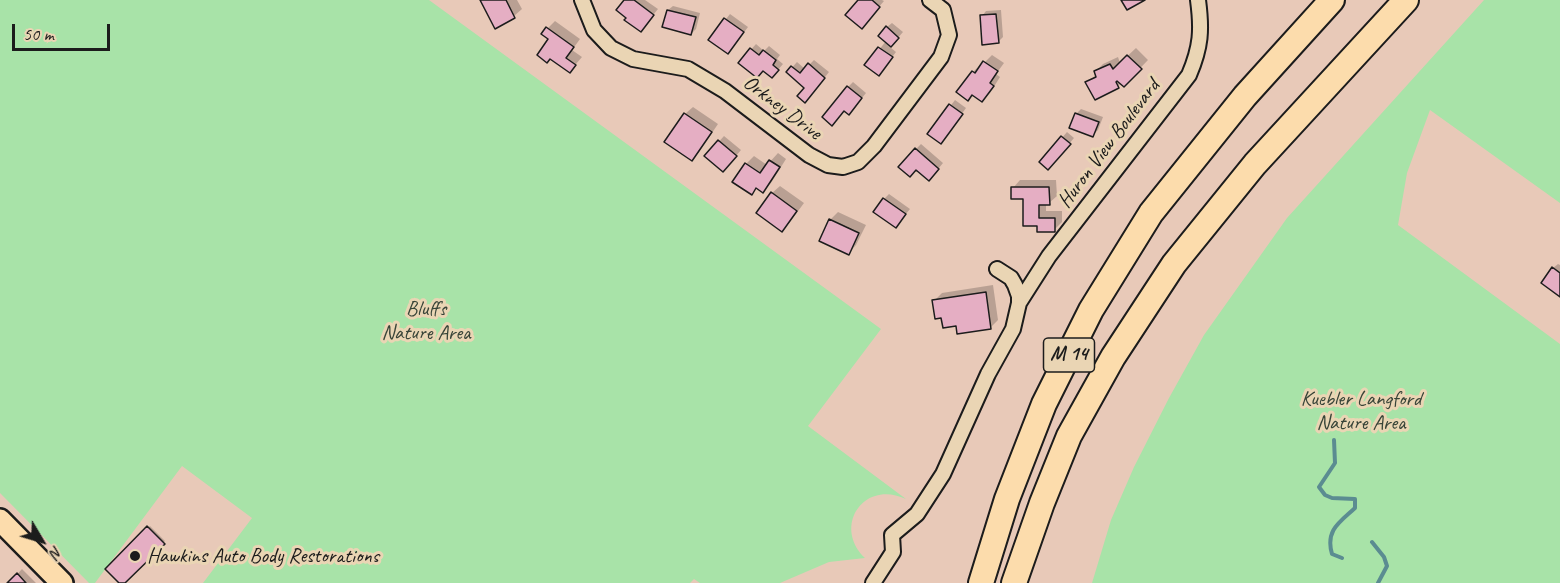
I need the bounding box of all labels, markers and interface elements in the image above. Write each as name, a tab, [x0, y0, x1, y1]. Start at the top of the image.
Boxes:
scale bar	[15, 12, 112, 50]
text: 50 m	[23, 23, 54, 45]
street label: Orkney Drive	[738, 70, 826, 146]
street label: Huron View Boulevard	[1052, 75, 1166, 213]
park label: Bluffs Nature Area	[381, 296, 471, 346]
road number: M 14	[1044, 338, 1094, 372]
park label: Kuebler Langford Nature Area	[1301, 386, 1421, 436]
north arrow	[12, 511, 72, 571]
text: N	[45, 542, 67, 562]
place label: Hawkins Auto Body Restorations	[147, 543, 379, 569]
marker: Hawkins Auto Body Restorations	[128, 549, 142, 563]

